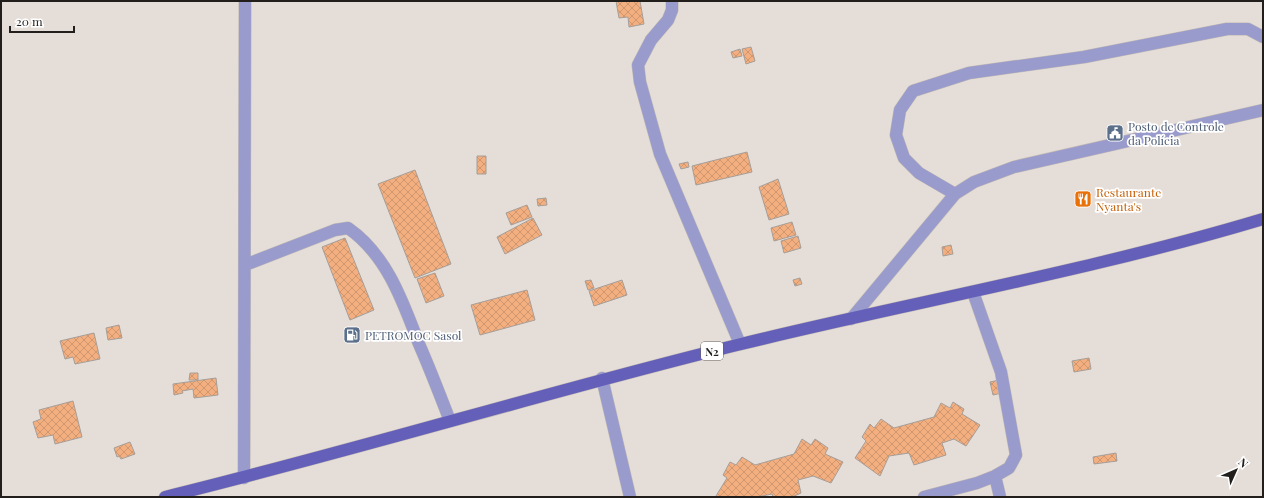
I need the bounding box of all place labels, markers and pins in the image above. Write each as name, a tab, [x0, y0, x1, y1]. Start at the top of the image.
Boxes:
place label: Posto de Controle da Polícia	[1128, 118, 1224, 148]
public building icon: Posto de Controle da Polícia	[1105, 123, 1125, 143]
place label: Restaurante Nyanta's	[1096, 184, 1161, 214]
restaurant icon: Restaurante Nyanta's	[1073, 189, 1093, 209]
fuel station icon: PETROMOC Sasol	[342, 325, 362, 345]
place label: PETROMOC Sasol	[365, 327, 462, 343]

